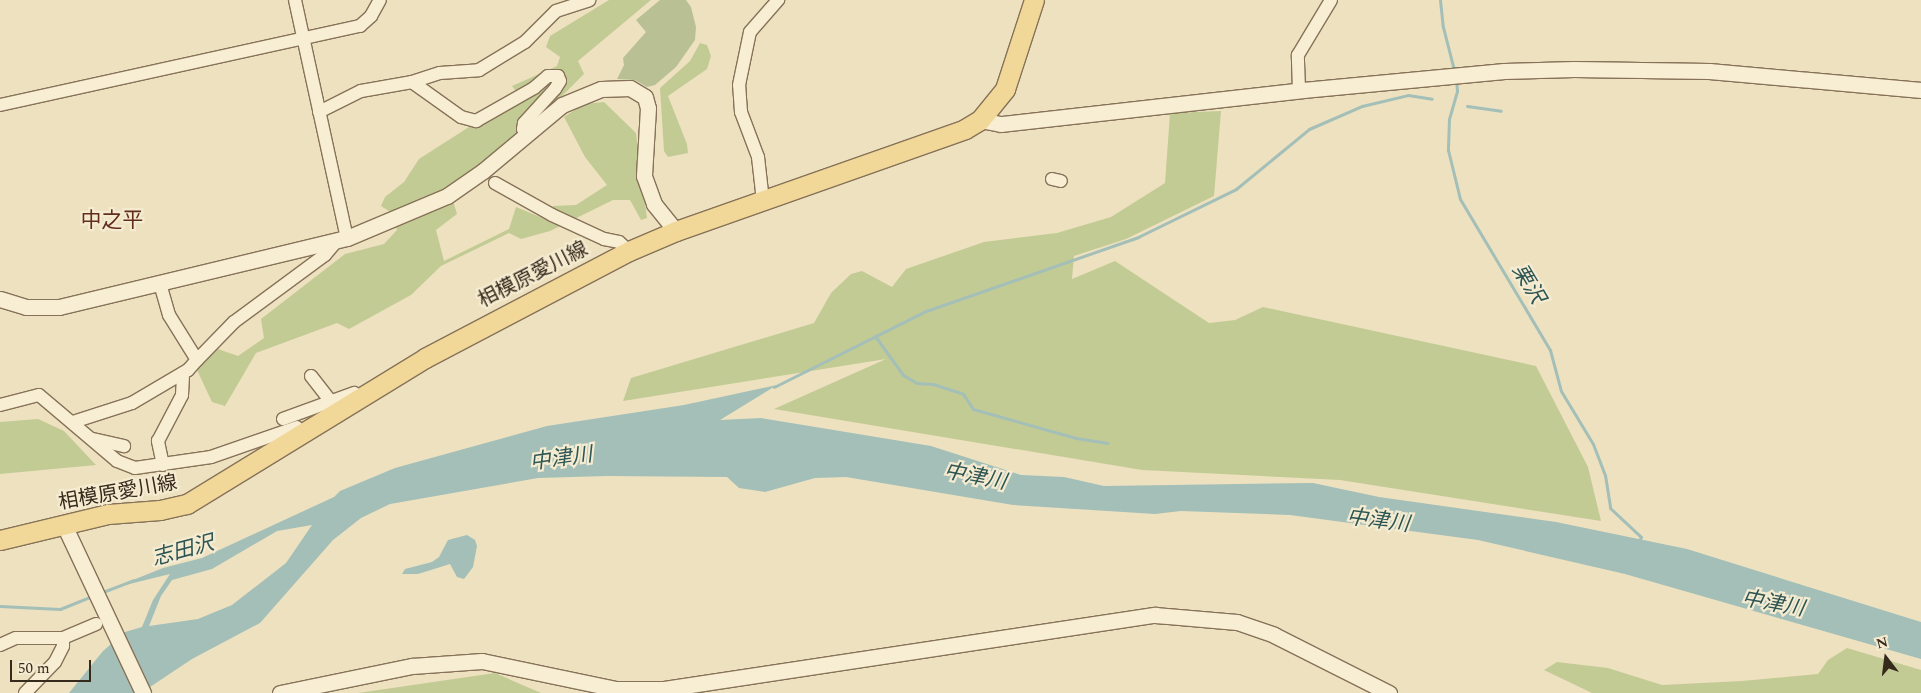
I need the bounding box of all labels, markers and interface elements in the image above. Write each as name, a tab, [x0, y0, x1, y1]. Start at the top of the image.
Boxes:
district label: 中之平	[81, 208, 143, 234]
street label: 相模原愛川線	[474, 237, 592, 313]
water label: 栗沢	[1506, 260, 1550, 308]
water label: 中津川	[528, 442, 594, 476]
water label: 中津川	[942, 459, 1008, 495]
street label: 相模原愛川線	[57, 471, 179, 515]
water label: 中津川	[1345, 505, 1411, 537]
water label: 志田沢	[149, 531, 217, 571]
water label: 中津川	[1740, 586, 1806, 622]
text: N	[1874, 631, 1890, 655]
north arrow	[1861, 633, 1911, 683]
scale bar	[12, 650, 94, 682]
text: 50 m	[18, 657, 50, 680]

